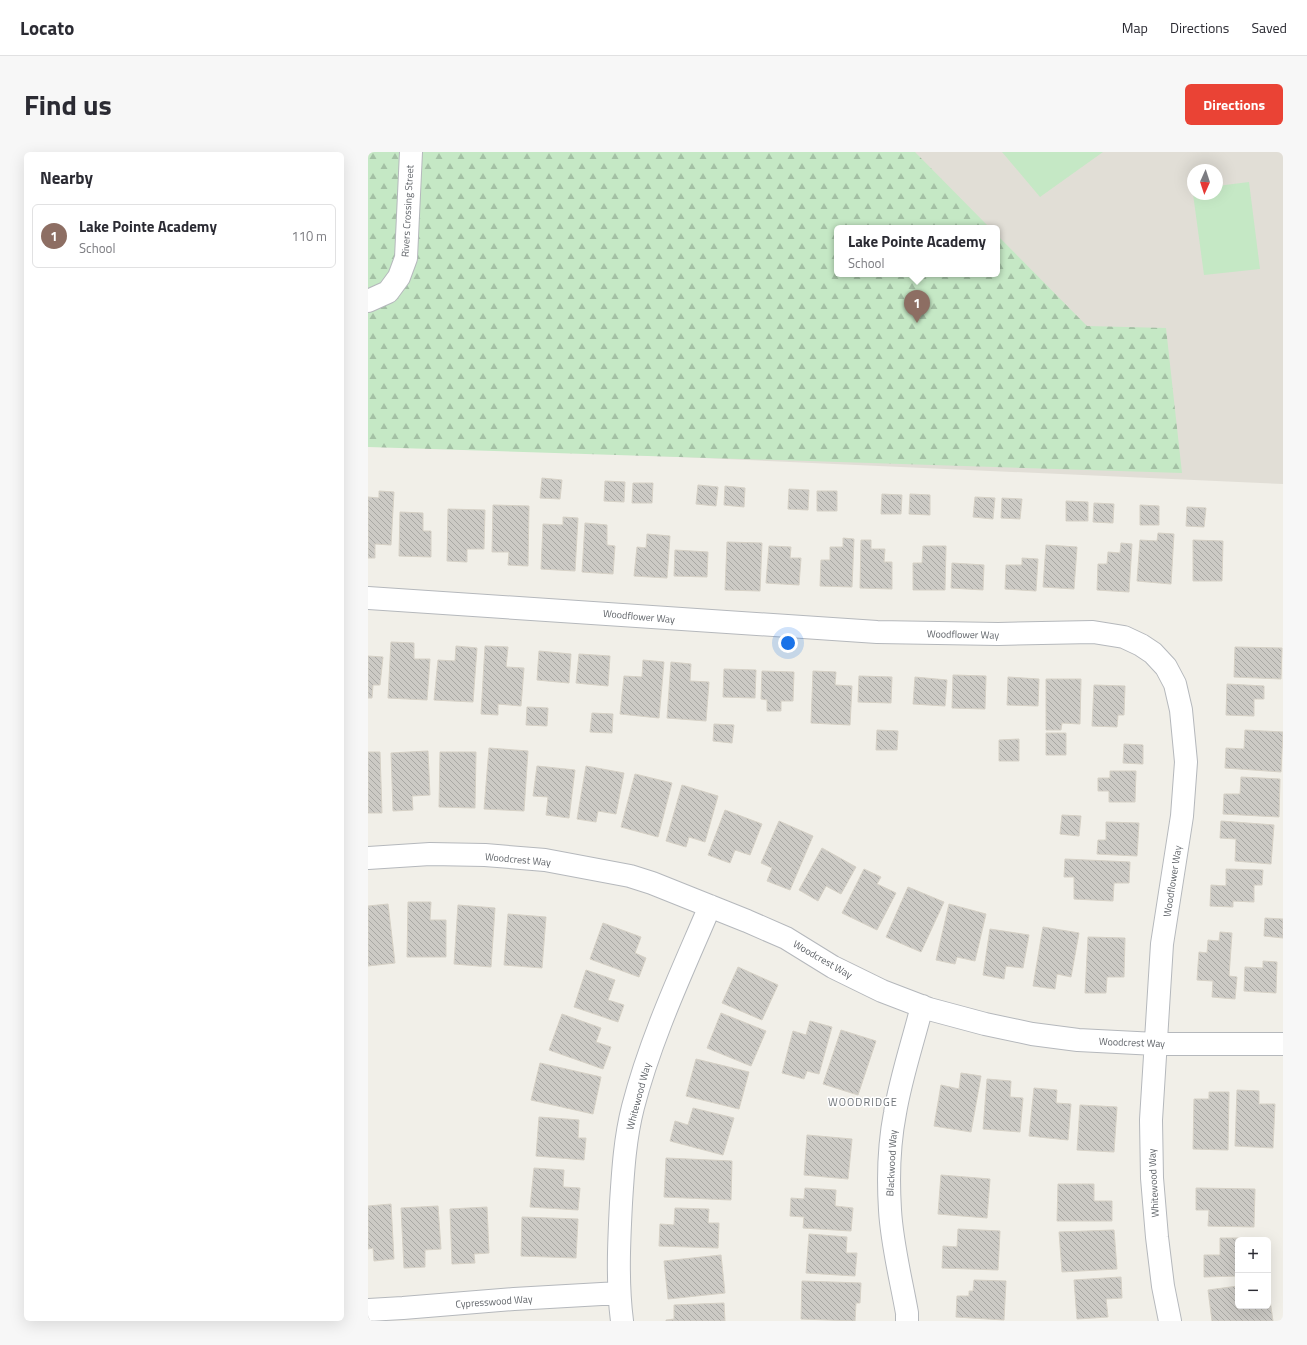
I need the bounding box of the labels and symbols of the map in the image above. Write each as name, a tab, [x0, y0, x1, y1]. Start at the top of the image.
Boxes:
street label: Rivers Crossing Street	[398, 164, 417, 258]
north arrow	[1187, 164, 1223, 200]
pin: 1	[904, 290, 930, 323]
street label: Woodflower Way	[602, 606, 676, 627]
street label: Woodflower Way	[927, 626, 999, 643]
your location	[778, 633, 798, 653]
street label: Woodflower Way	[1159, 844, 1186, 918]
street label: Woodcrest Way	[484, 849, 552, 870]
street label: Woodcrest Way	[790, 936, 855, 983]
street label: Woodcrest Way	[1099, 1034, 1165, 1051]
street label: Whitewood Way	[622, 1061, 655, 1131]
district label: WOODRIDGE	[828, 1094, 898, 1110]
street label: Blackwood Way	[882, 1129, 901, 1197]
street label: Whitewood Way	[1144, 1148, 1163, 1218]
street label: Cypresswood Way	[455, 1291, 533, 1312]

